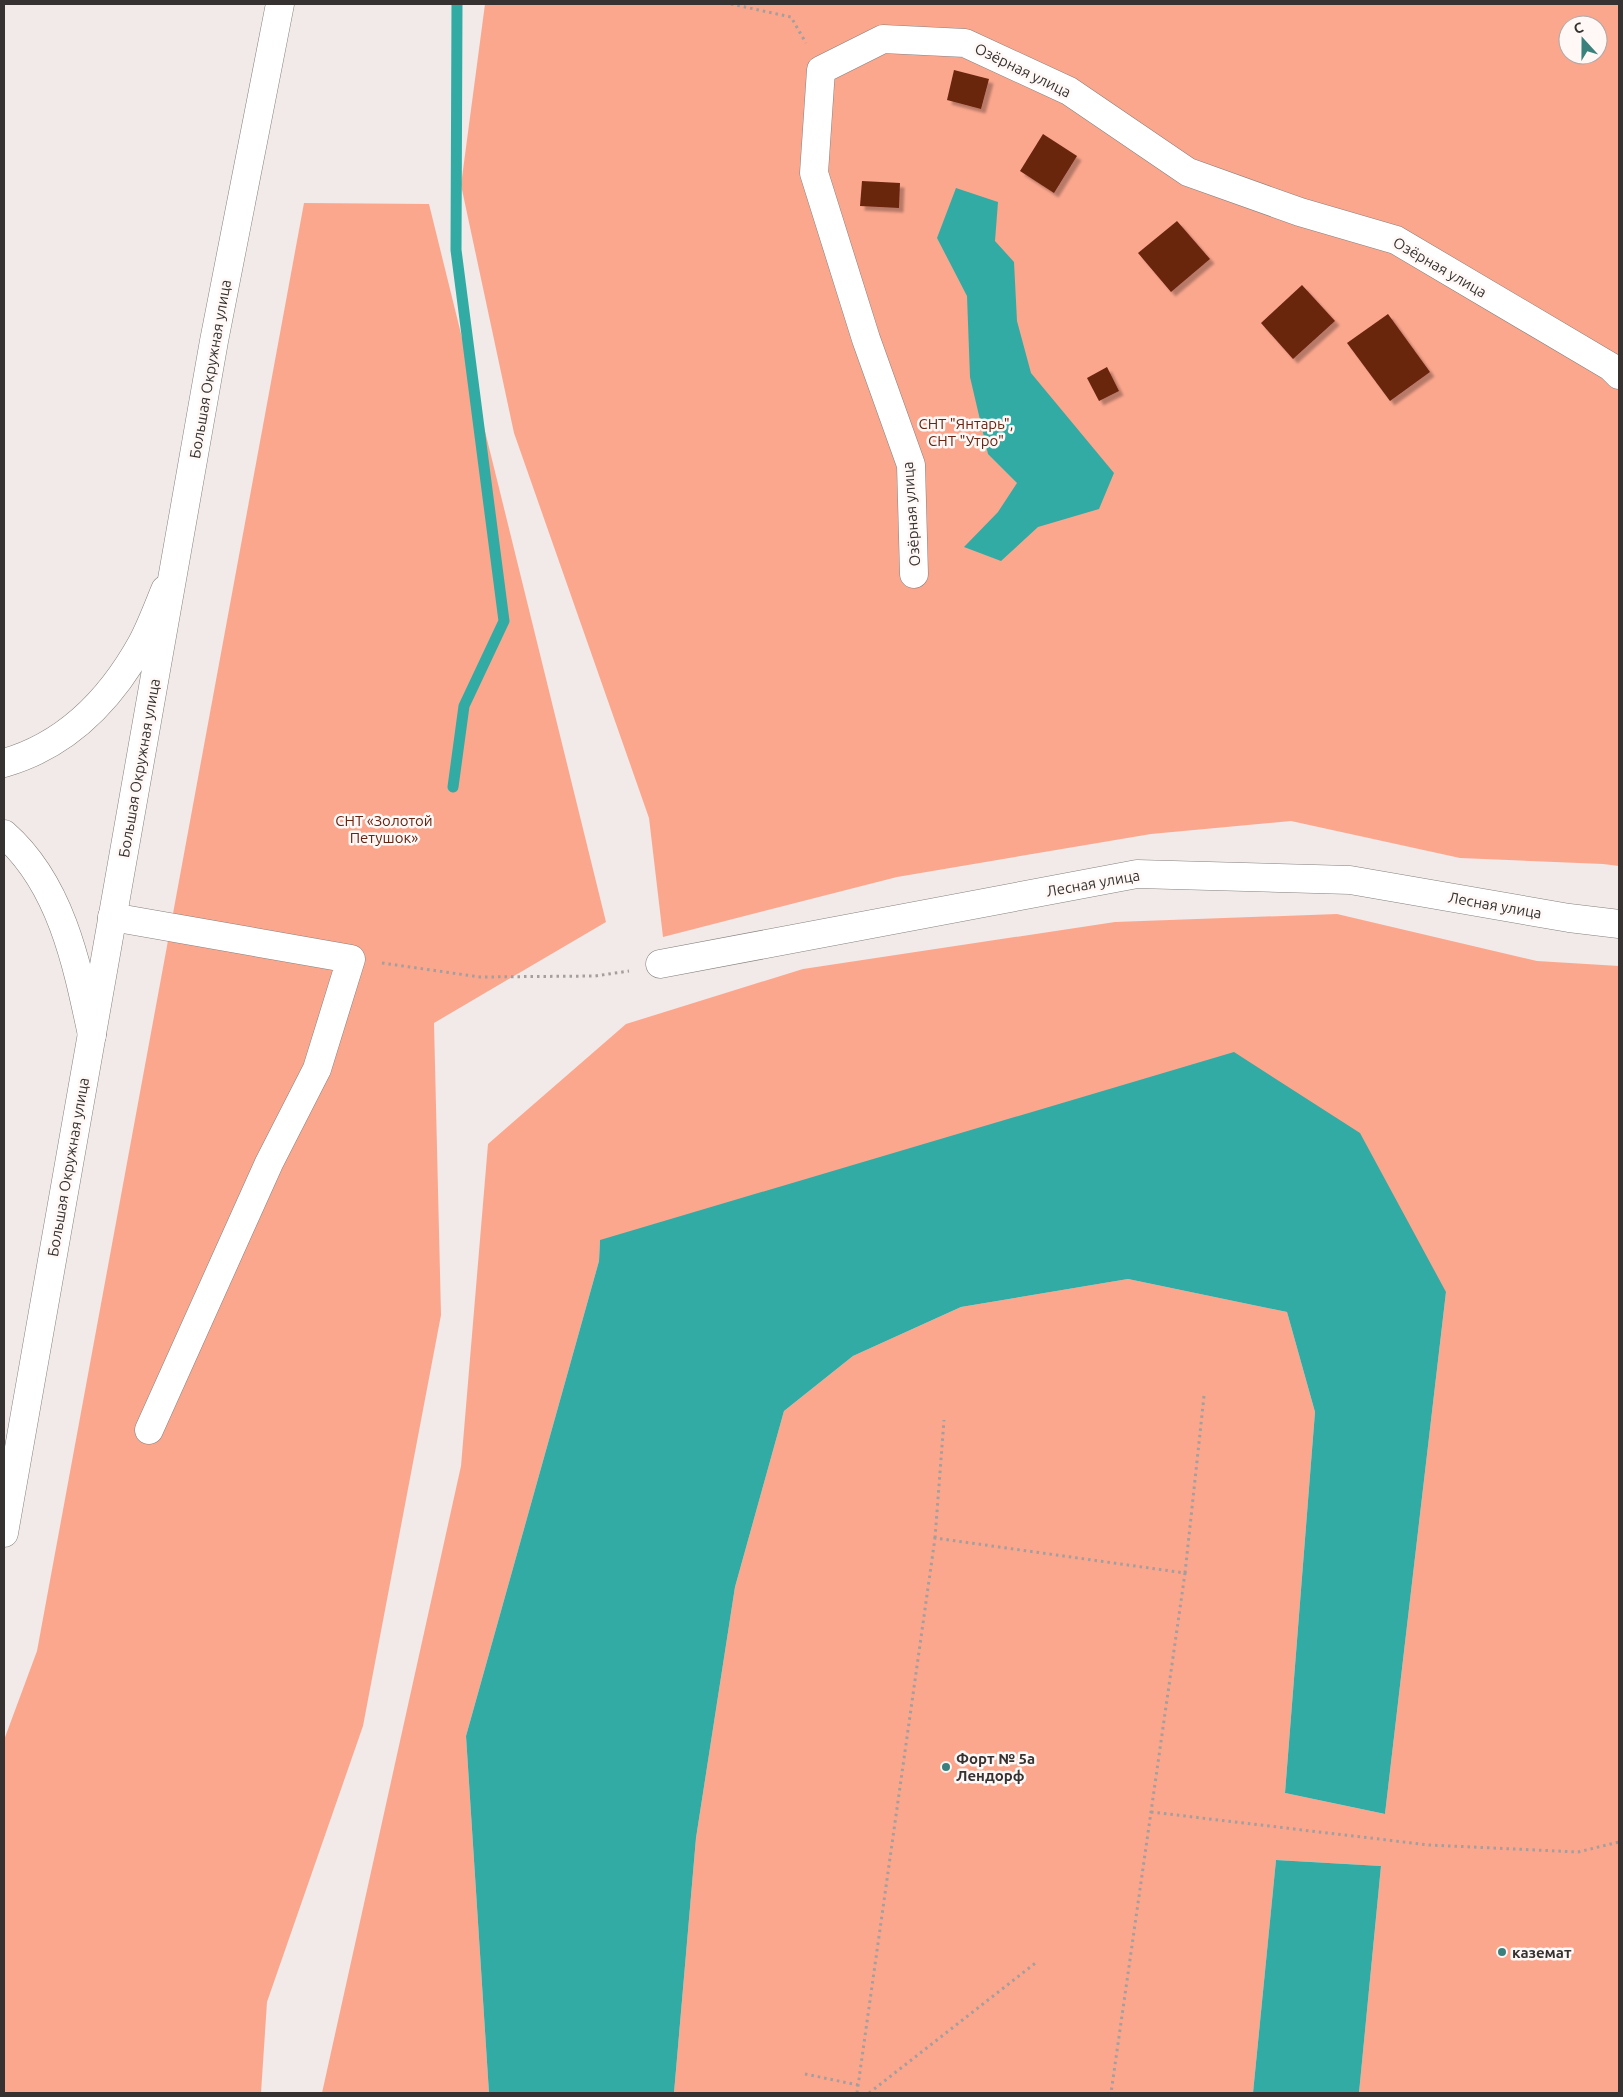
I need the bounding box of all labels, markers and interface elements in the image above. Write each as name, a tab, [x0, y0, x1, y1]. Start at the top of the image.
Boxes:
north arrow	[1558, 15, 1608, 65]
text: С	[1571, 19, 1585, 37]
street label: Озёрная улица	[972, 39, 1074, 101]
street label: Озёрная улица	[1390, 233, 1490, 301]
street label: Большая Окружная улица	[186, 278, 234, 460]
park label: СНТ "Янтарь", СНТ "Утро"	[918, 415, 1014, 449]
street label: Озёрная улица	[899, 461, 923, 567]
street label: Большая Окружная улица	[115, 677, 163, 859]
park label: СНТ «Золотой Петушок»	[335, 812, 433, 846]
street label: Лесная улица	[1045, 866, 1141, 900]
street label: Лесная улица	[1447, 888, 1543, 922]
street label: Большая Окружная улица	[44, 1076, 92, 1258]
place label: Форт № 5а Лендорф	[956, 1750, 1035, 1784]
marker: Форт № 5а Лендорф	[940, 1761, 952, 1773]
place label: каземат	[1512, 1944, 1572, 1961]
marker: каземат	[1496, 1946, 1508, 1958]

